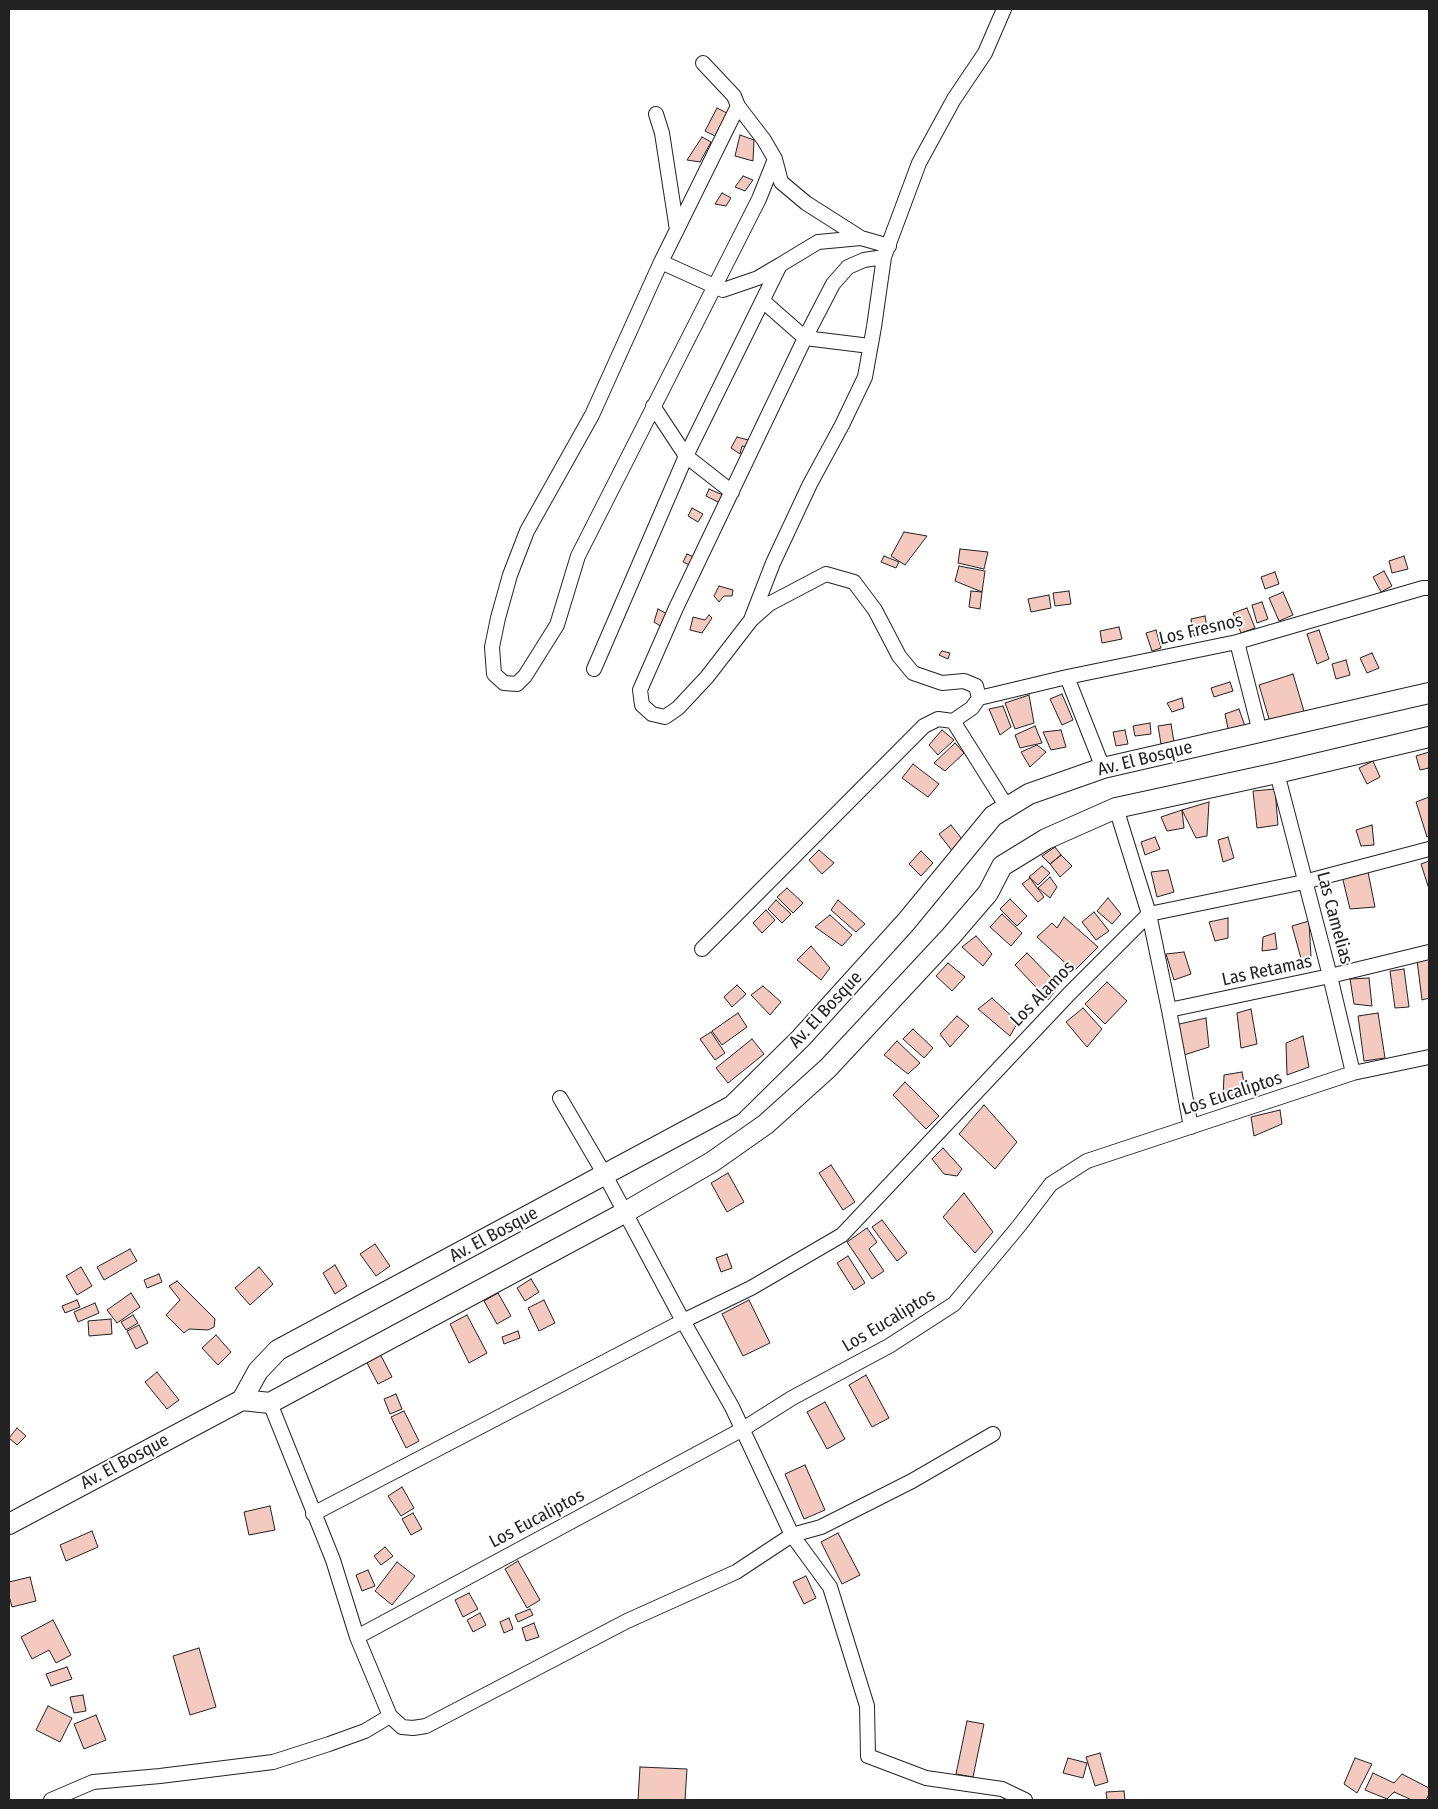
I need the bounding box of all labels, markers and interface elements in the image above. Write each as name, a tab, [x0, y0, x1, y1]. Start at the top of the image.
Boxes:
street label: Los Fresnos	[1157, 610, 1245, 650]
street label: Av. El Bosque	[1095, 737, 1195, 781]
street label: Las Camelias	[1311, 869, 1357, 967]
street label: Las Retamas	[1220, 951, 1314, 991]
street label: Los Alamos	[1006, 957, 1080, 1031]
street label: Av. El Bosque	[785, 967, 867, 1053]
street label: Los Eucaliptos	[1179, 1068, 1285, 1120]
street label: Av. El Bosque	[446, 1203, 542, 1267]
street label: Los Eucaliptos	[839, 1285, 939, 1357]
street label: Av. El Bosque	[77, 1430, 173, 1494]
street label: Los Eucaliptos	[486, 1485, 588, 1553]

